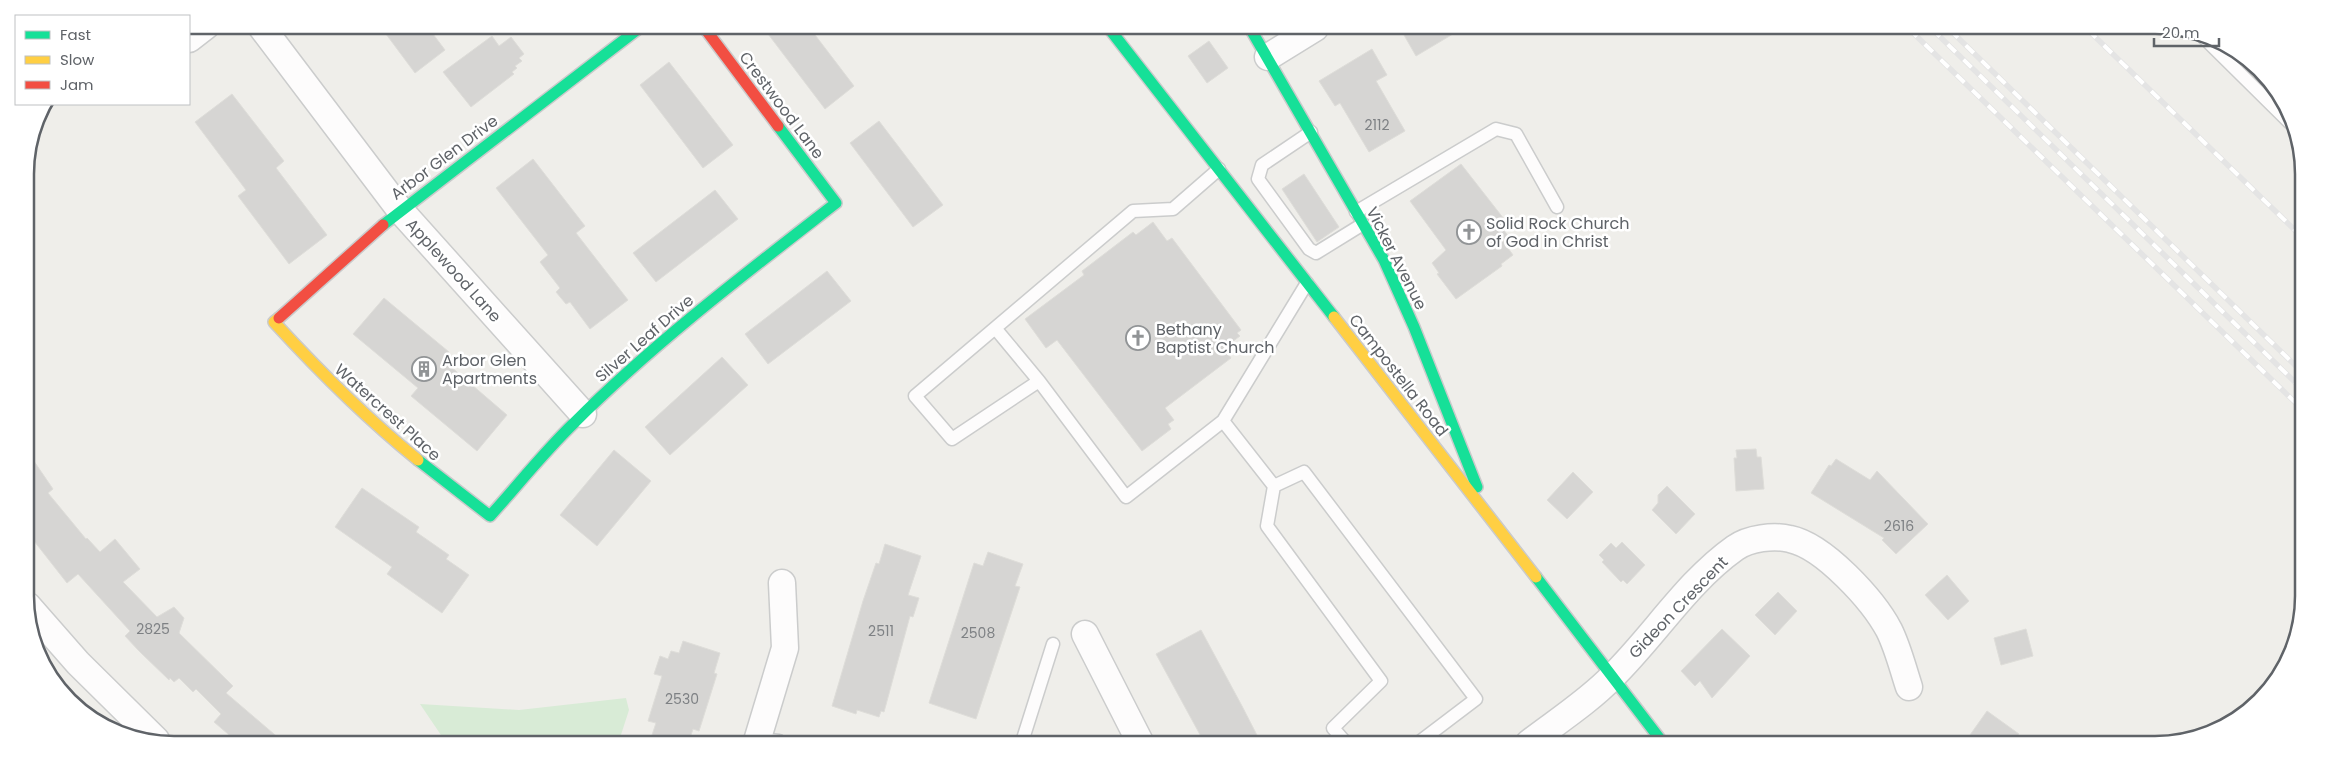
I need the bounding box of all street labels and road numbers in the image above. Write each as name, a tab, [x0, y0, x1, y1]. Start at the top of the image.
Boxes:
street label: Crestwood Lane	[734, 47, 830, 164]
street label: Arbor Glen Drive	[386, 109, 503, 205]
street label: Vicker Avenue	[1361, 203, 1432, 314]
street label: Applewood Lane	[401, 213, 507, 327]
street label: Silver Leaf Drive	[590, 289, 699, 388]
street label: Campostella Road	[1344, 309, 1454, 441]
street label: Watercrest Place	[329, 358, 446, 466]
street label: Gideon Crescent	[1623, 551, 1733, 664]

